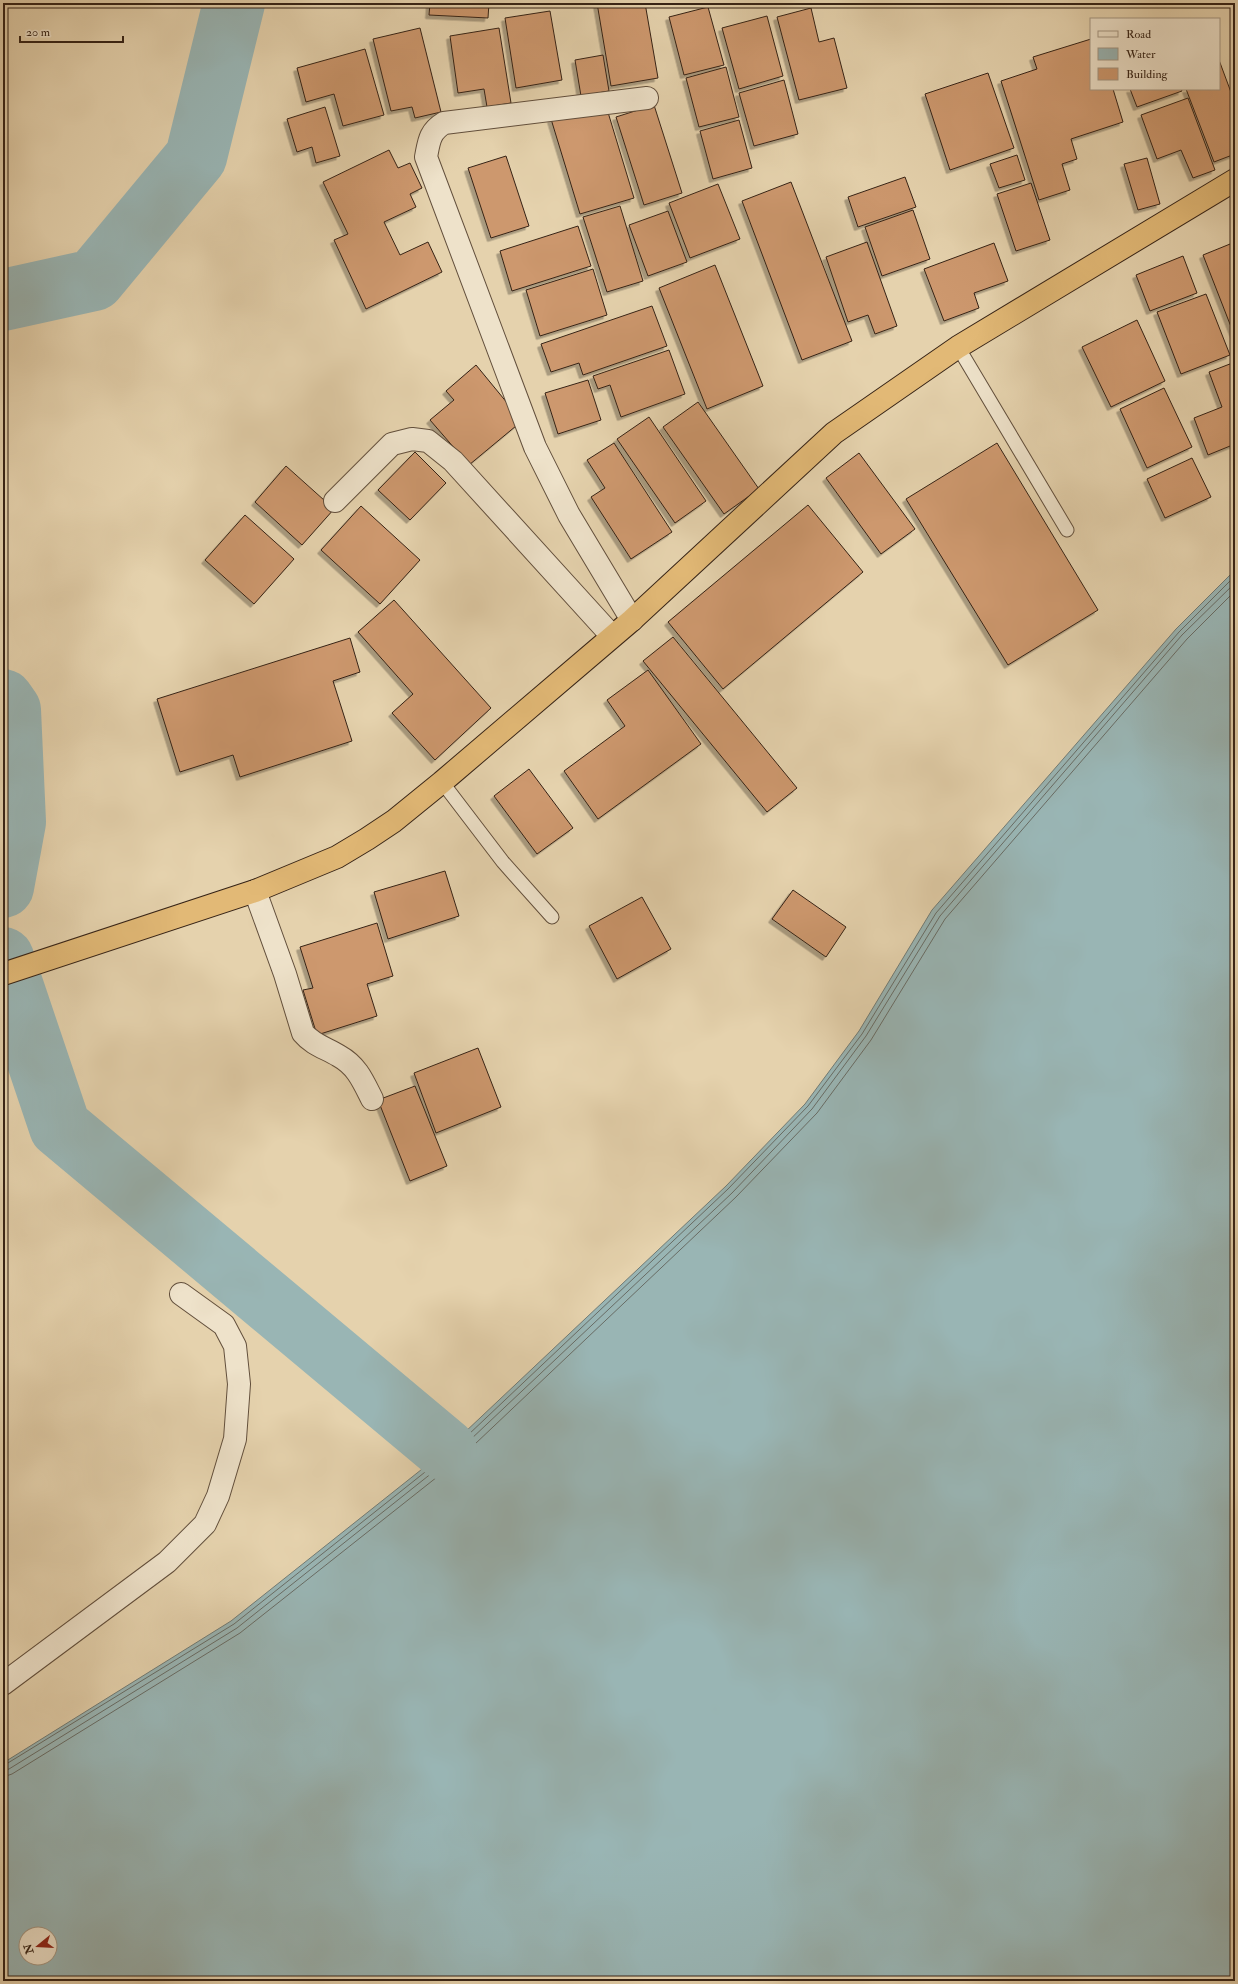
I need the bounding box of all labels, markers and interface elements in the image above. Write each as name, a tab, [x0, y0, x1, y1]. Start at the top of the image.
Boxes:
scale bar	[20, 18, 123, 44]
legend	[1090, 18, 1220, 90]
text: 20 m	[26, 25, 51, 40]
text: Road	[1126, 27, 1151, 42]
text: Water	[1125, 47, 1156, 62]
text: Building	[1126, 67, 1169, 82]
north arrow	[18, 1926, 58, 1966]
text: N	[21, 1941, 37, 1957]

